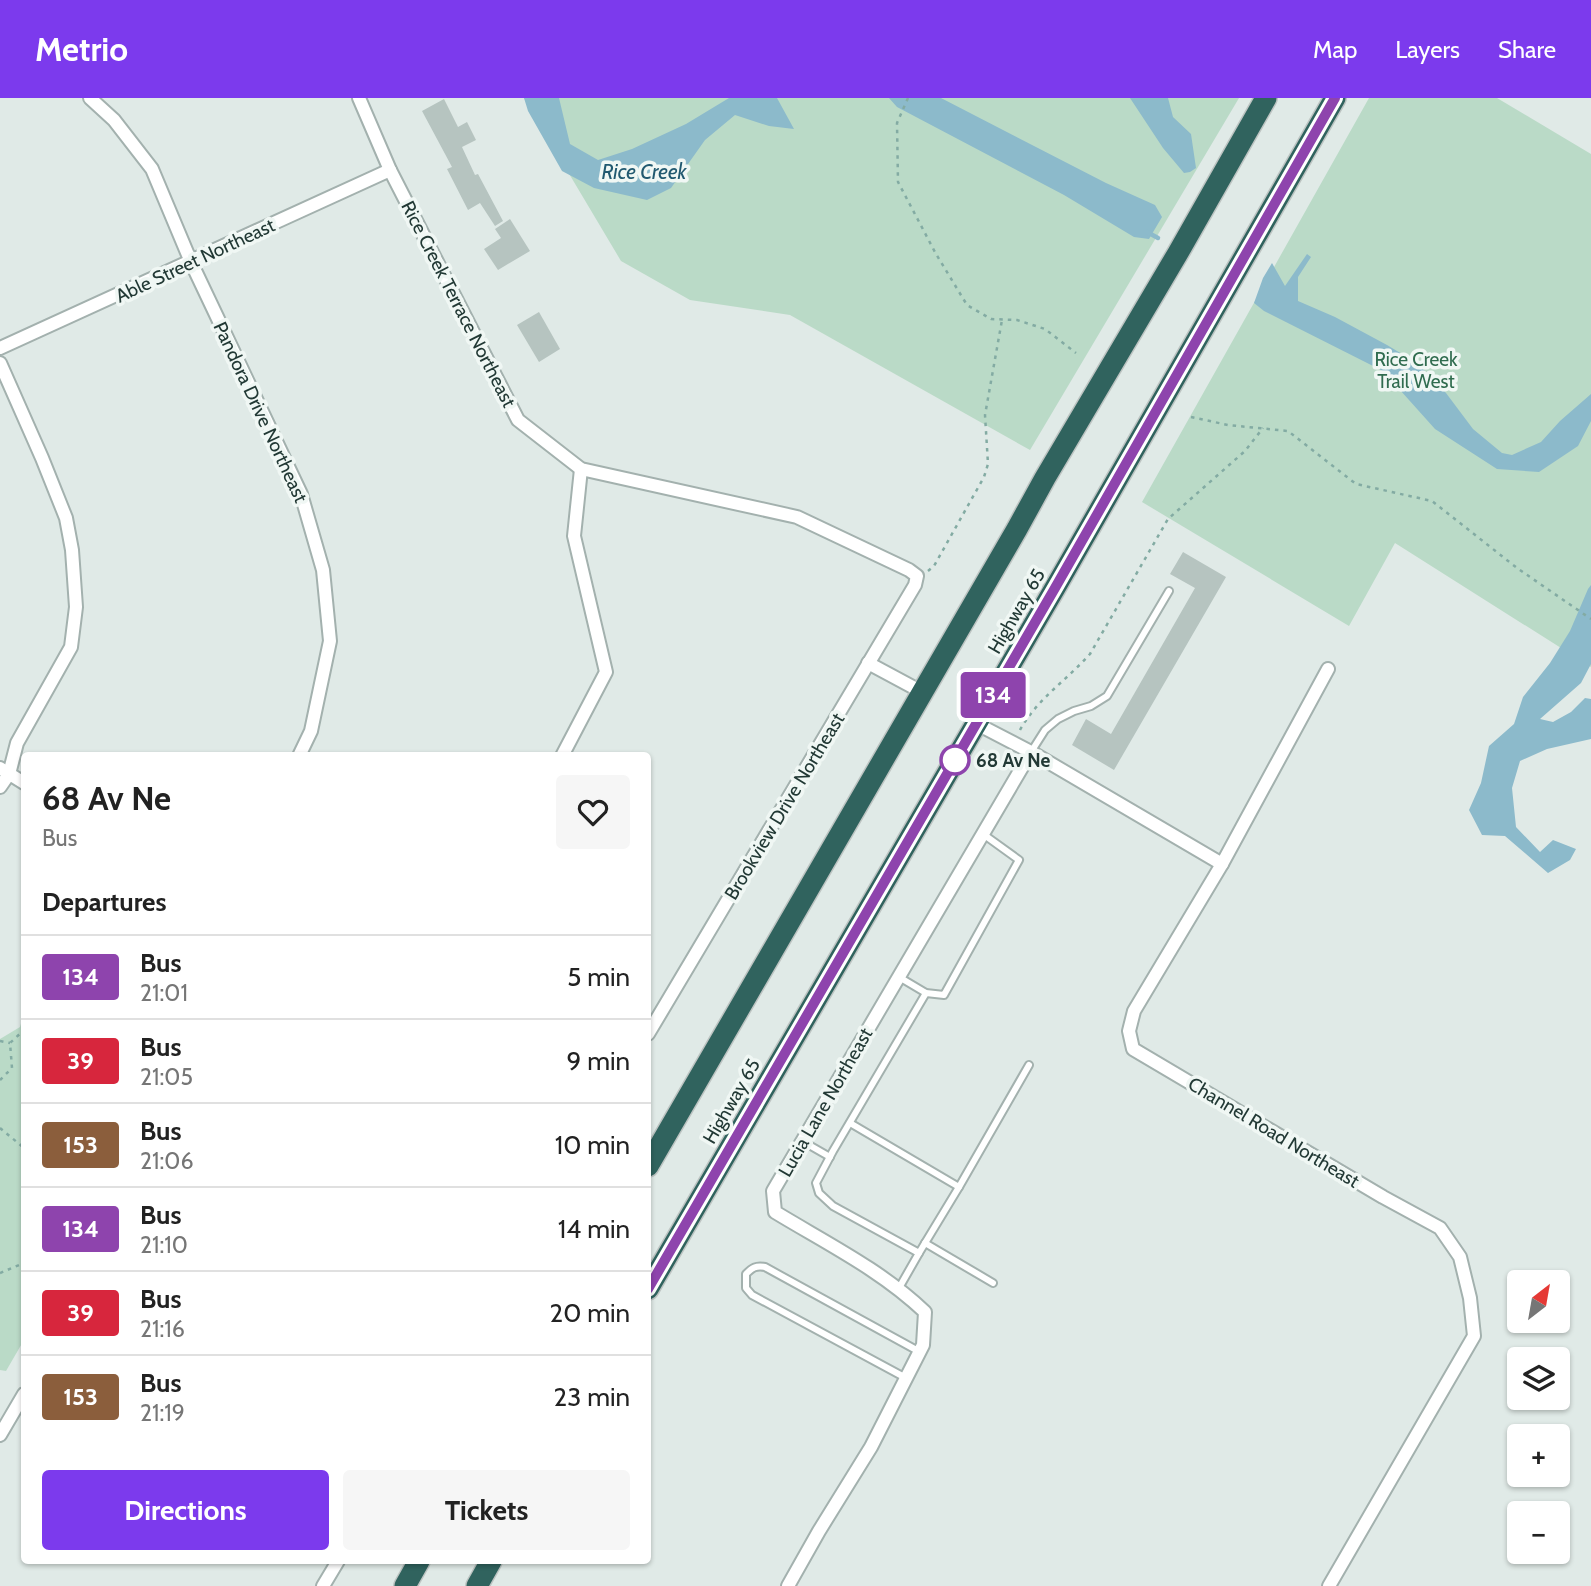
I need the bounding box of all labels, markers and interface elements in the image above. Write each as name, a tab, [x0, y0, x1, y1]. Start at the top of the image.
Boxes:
text: Metrio	[35, 29, 128, 69]
text: Map	[1313, 35, 1357, 64]
text: Layers	[1395, 35, 1460, 64]
text: Share	[1498, 35, 1556, 64]
water label: Rice Creek	[601, 159, 688, 184]
street label: Rice Creek Terrace Northeast	[396, 197, 521, 412]
street label: Able Street Northeast	[112, 213, 279, 307]
street label: Pandora Drive Northeast	[209, 318, 313, 507]
park label: Rice Creek Trail West	[1374, 348, 1458, 393]
street label: Highway 65	[983, 565, 1050, 658]
line badge: 134	[953, 672, 1033, 718]
text: 134	[975, 680, 1011, 709]
street label: Brookview Drive Northeast	[720, 708, 850, 904]
marker: 68 Av Ne	[940, 745, 970, 775]
place label: 68 Av Ne	[976, 749, 1051, 772]
button: heart	[556, 775, 630, 849]
text: 68 Av Ne	[42, 778, 171, 818]
text: Bus	[42, 824, 77, 852]
text: Departures	[42, 886, 166, 918]
text: Bus	[140, 947, 181, 979]
text: 5 min	[567, 961, 630, 993]
text: 134	[62, 962, 99, 991]
text: 21:01	[140, 979, 188, 1007]
street label: Lucia Lane Northeast	[773, 1023, 878, 1181]
text: Bus	[140, 1031, 181, 1063]
text: 9 min	[567, 1045, 630, 1077]
text: 39	[67, 1046, 94, 1075]
street label: Highway 65	[698, 1055, 765, 1148]
text: 21:05	[140, 1063, 193, 1091]
street label: Channel Road Northeast	[1184, 1072, 1364, 1193]
text: Bus	[140, 1115, 181, 1147]
text: 10 min	[555, 1129, 630, 1161]
text: 153	[63, 1130, 98, 1159]
text: 21:06	[140, 1147, 193, 1175]
text: Bus	[140, 1199, 181, 1231]
text: 14 min	[558, 1213, 630, 1245]
text: 134	[62, 1214, 99, 1243]
text: 21:10	[140, 1231, 188, 1259]
north arrow	[1507, 1270, 1570, 1334]
map controls	[1507, 1270, 1570, 1564]
text: Bus	[140, 1283, 181, 1315]
text: 20 min	[550, 1297, 630, 1329]
text: 39	[67, 1298, 94, 1327]
text: 21:16	[140, 1315, 185, 1343]
button: layers	[1507, 1347, 1570, 1410]
text: Bus	[140, 1367, 181, 1399]
text: 23 min	[554, 1381, 630, 1413]
text: 153	[63, 1382, 98, 1411]
text: 21:19	[140, 1399, 185, 1427]
button: +	[1507, 1424, 1570, 1487]
button: Directions	[42, 1470, 329, 1550]
button: Tickets	[343, 1470, 630, 1550]
button: −	[1507, 1501, 1570, 1564]

